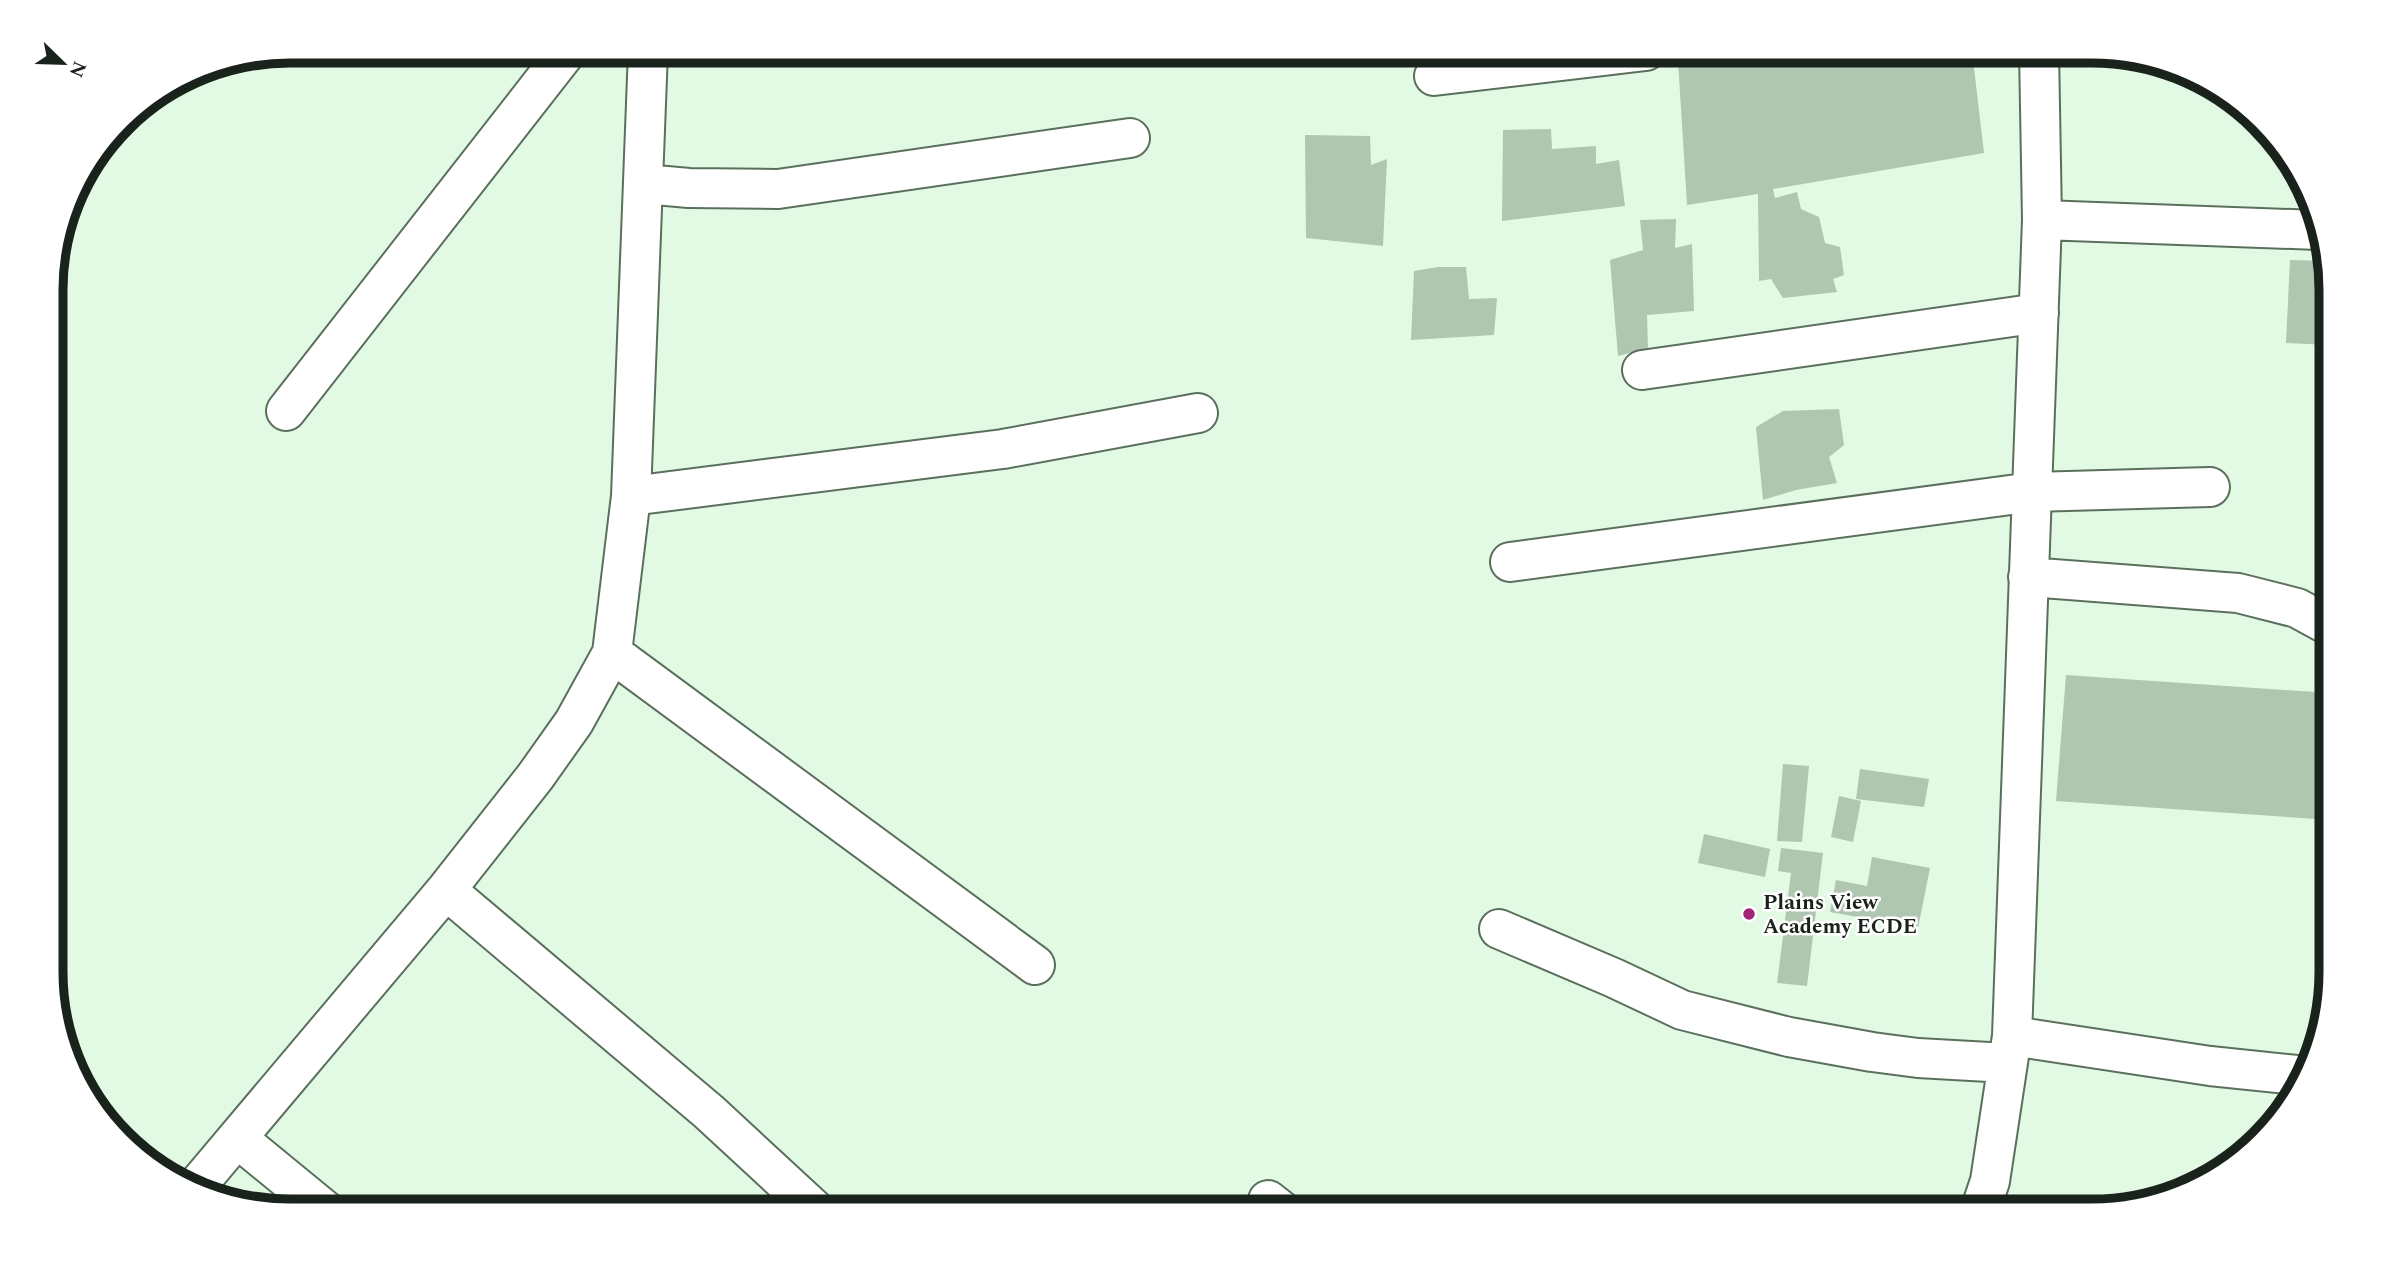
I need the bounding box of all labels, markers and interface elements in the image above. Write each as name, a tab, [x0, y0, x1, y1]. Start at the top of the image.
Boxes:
north arrow	[28, 28, 98, 98]
text: N	[61, 56, 94, 82]
place label: Plains View Academy ECDE	[1763, 887, 1917, 943]
marker: Plains View Academy ECDE	[1741, 906, 1757, 922]

